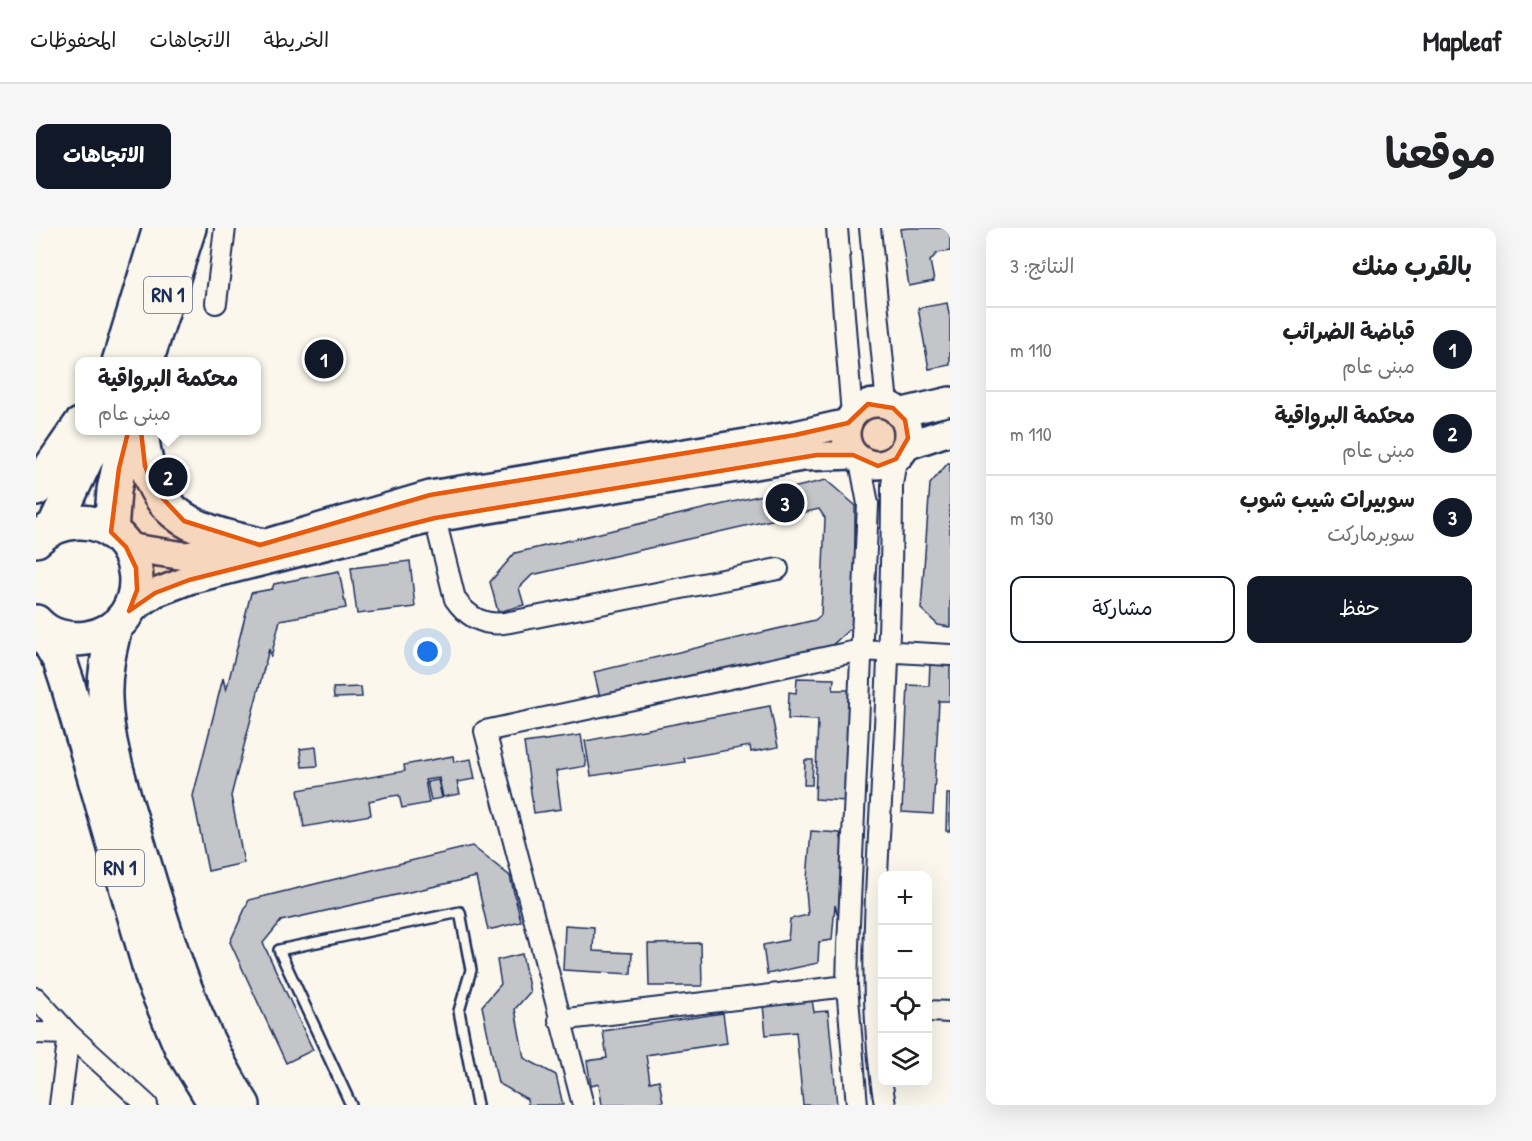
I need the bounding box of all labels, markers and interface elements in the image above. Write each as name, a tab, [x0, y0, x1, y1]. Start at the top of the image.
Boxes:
text: Mapleaf	[1423, 22, 1502, 60]
text: المحفوظات	[30, 25, 116, 54]
text: الاتجاهات	[149, 25, 231, 54]
text: الخريطة	[264, 25, 329, 54]
button: الاتجاهات	[36, 124, 171, 189]
text: موقعنا	[1385, 124, 1496, 181]
text: بالقرب منك	[1352, 248, 1472, 283]
text: النتائج: 3	[1010, 252, 1074, 279]
road number: RN 1	[144, 277, 192, 313]
text: قباضة الضرائب	[1282, 316, 1415, 346]
pin: 1	[304, 336, 344, 382]
text: 110 m	[1010, 336, 1052, 363]
text: 1	[1449, 336, 1456, 363]
text: مبنى عام	[1342, 352, 1415, 379]
popup	[75, 357, 261, 435]
text: محكمة البرواقية	[98, 363, 238, 393]
text: مبنى عام	[98, 399, 171, 426]
text: محكمة البرواقية	[1275, 400, 1415, 430]
text: 110 m	[1010, 420, 1052, 447]
text: 2	[1448, 420, 1457, 447]
text: مبنى عام	[1342, 436, 1415, 463]
pin: 2	[148, 454, 188, 500]
pin: 3	[766, 480, 804, 526]
text: سوبيرات شيب شوب	[1240, 484, 1415, 514]
text: 130 m	[1010, 504, 1053, 531]
text: 3	[1448, 504, 1457, 531]
text: سوبرماركت	[1327, 520, 1415, 547]
button: مشاركة	[1010, 576, 1235, 643]
button: حفظ	[1247, 576, 1472, 643]
your location	[413, 637, 442, 666]
road number: RN 1	[96, 850, 144, 886]
map controls	[878, 871, 932, 1087]
button: +	[878, 871, 932, 925]
button: −	[878, 925, 932, 979]
button: locate	[878, 979, 932, 1033]
button: layers	[878, 1033, 932, 1087]

